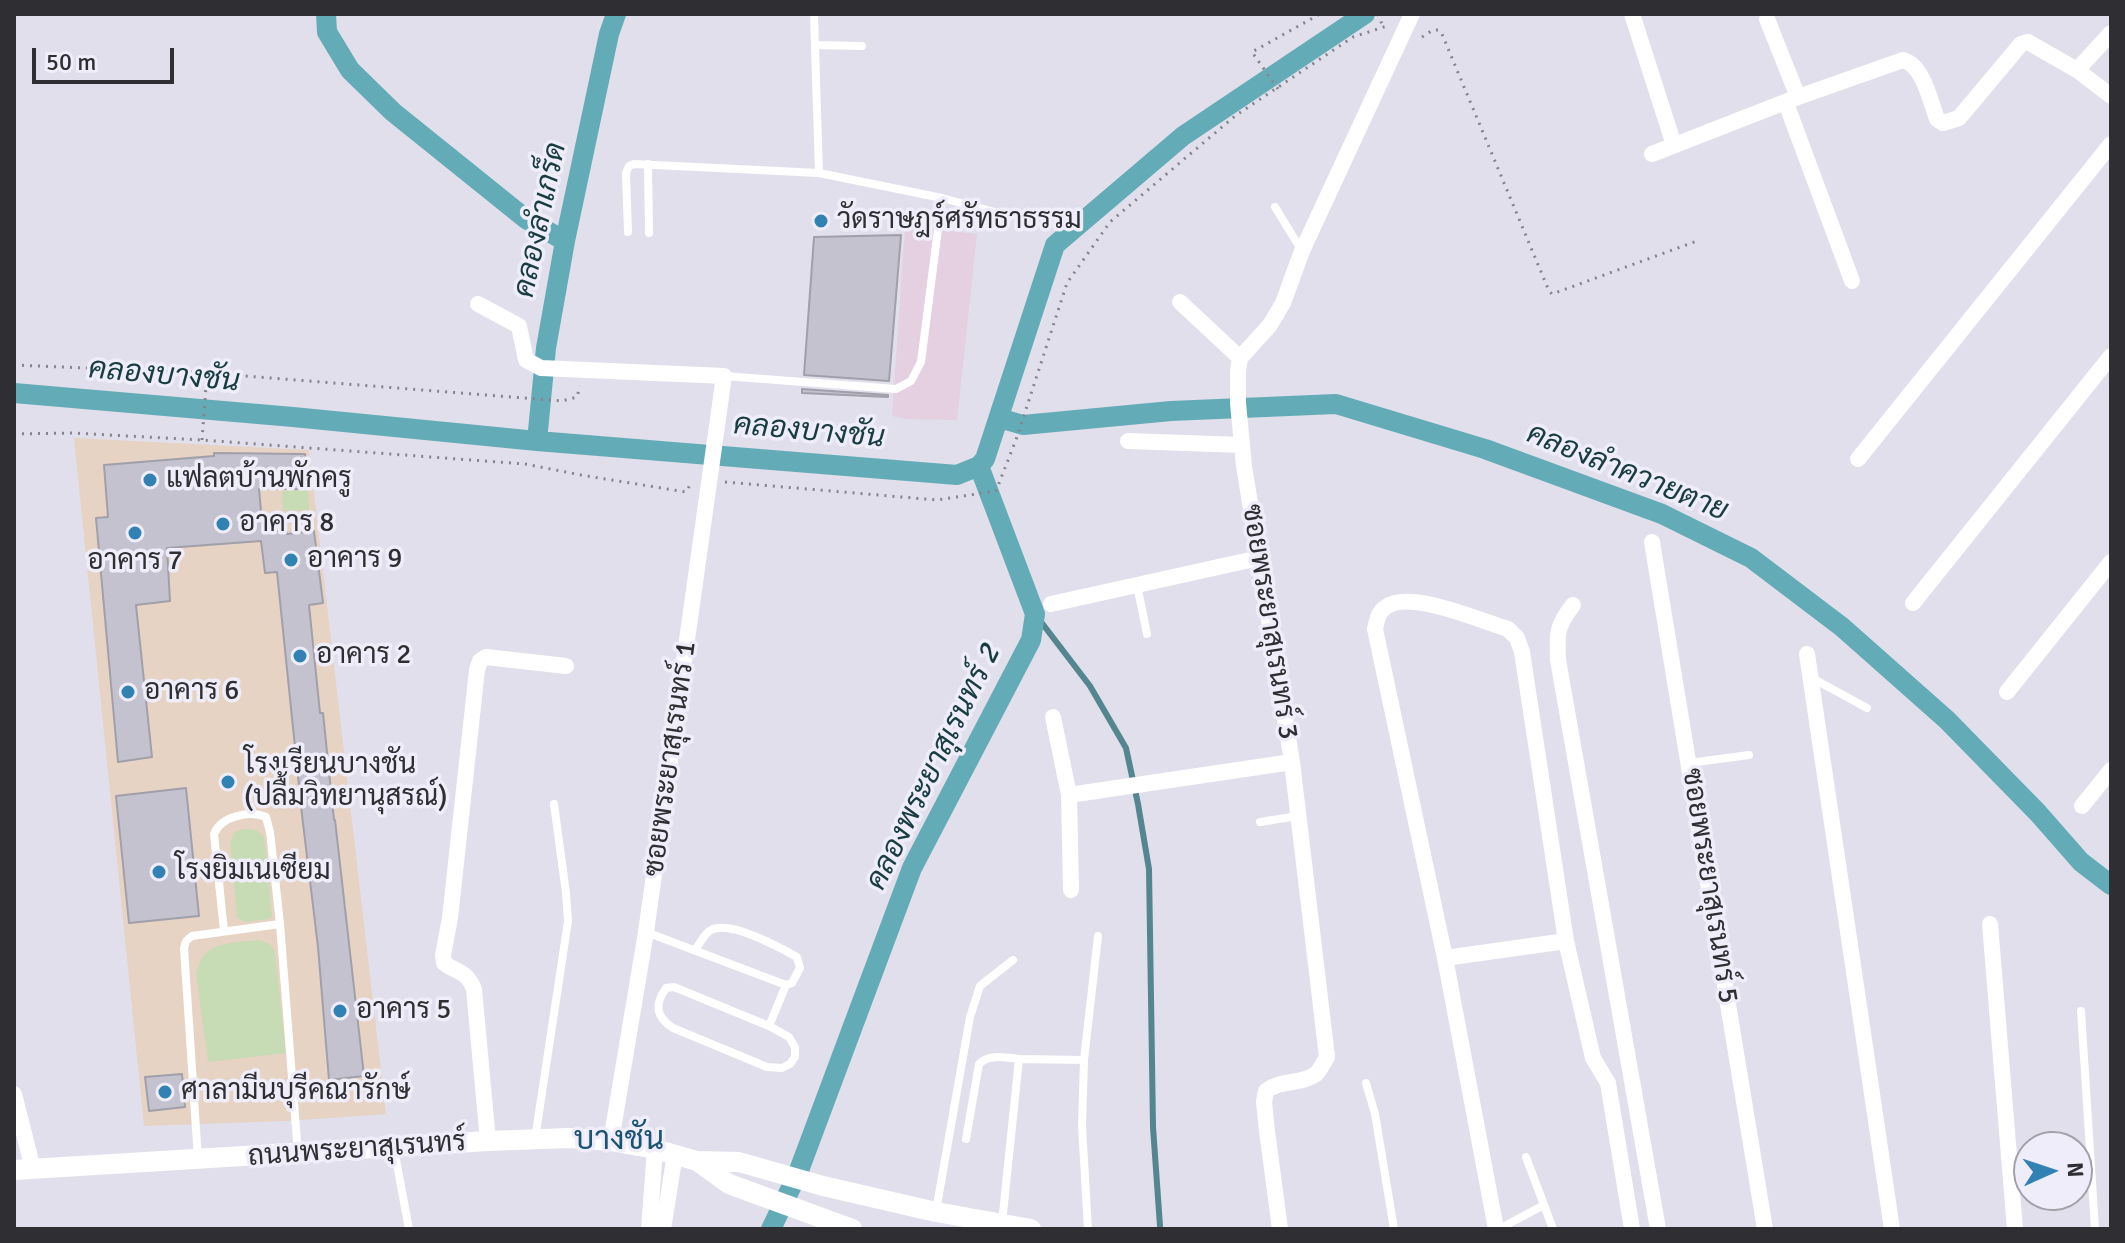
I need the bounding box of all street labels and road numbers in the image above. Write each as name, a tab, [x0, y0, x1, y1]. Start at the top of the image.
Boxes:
street label: ซอยพระยาสุเรนทร์ 3	[1234, 502, 1304, 742]
street label: ซอยพระยาสุเรนทร์ 1	[638, 639, 704, 879]
street label: ซอยพระยาสุเรนทร์ 5	[1674, 766, 1744, 1006]
street label: ถนนพระยาสุเรนทร์	[247, 1126, 467, 1174]

